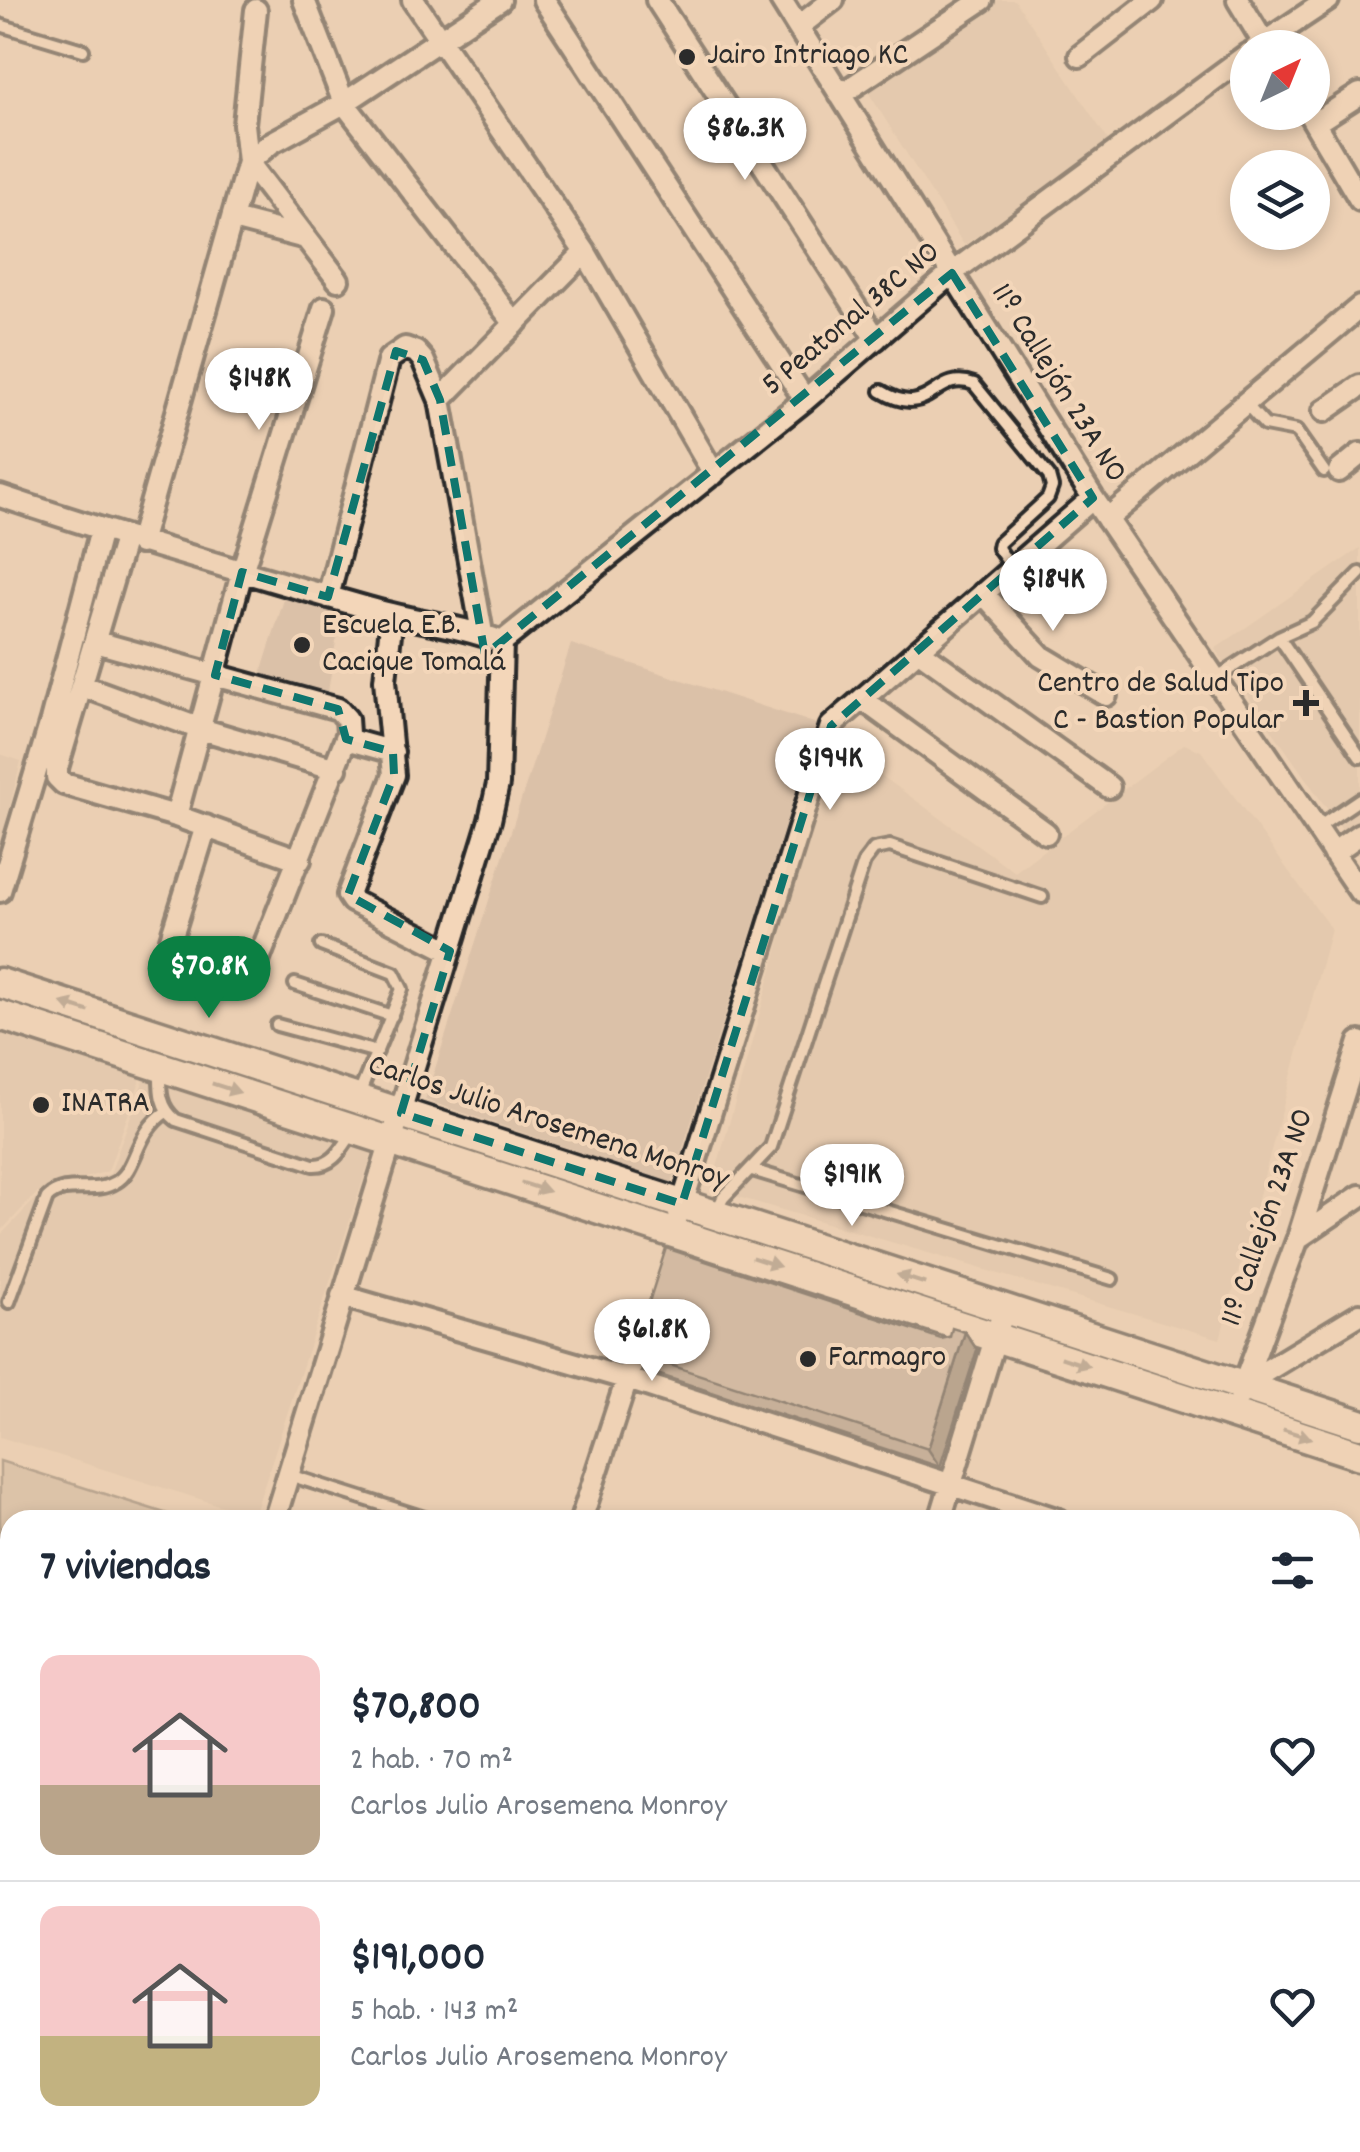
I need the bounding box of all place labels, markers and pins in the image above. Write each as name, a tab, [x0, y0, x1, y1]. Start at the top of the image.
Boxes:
place label: Jairo Intriago KC	[707, 34, 908, 80]
marker: Jairo Intriago KC	[676, 46, 698, 68]
pin: $86.3K	[664, 98, 826, 183]
pin: $148K	[189, 348, 329, 433]
pin: $184K	[983, 549, 1123, 634]
place label: Escuela E.B. Cacique Tomalá	[322, 604, 506, 687]
marker: Escuela E.B. Cacique Tomalá	[291, 634, 313, 656]
place label: Centro de Salud Tipo C - Bastion Popular	[1037, 662, 1284, 745]
marker: Centro de Salud Tipo C - Bastion Popular	[1293, 690, 1319, 716]
pin: $194K	[760, 728, 900, 813]
pin: $70.8K	[128, 936, 290, 1021]
place label: INATRA	[61, 1082, 150, 1128]
marker: INATRA	[30, 1094, 52, 1116]
pin: $191K	[782, 1144, 922, 1229]
pin: $61.8K	[571, 1299, 733, 1384]
place label: Farmagro	[828, 1336, 946, 1382]
marker: Farmagro	[797, 1348, 819, 1370]

